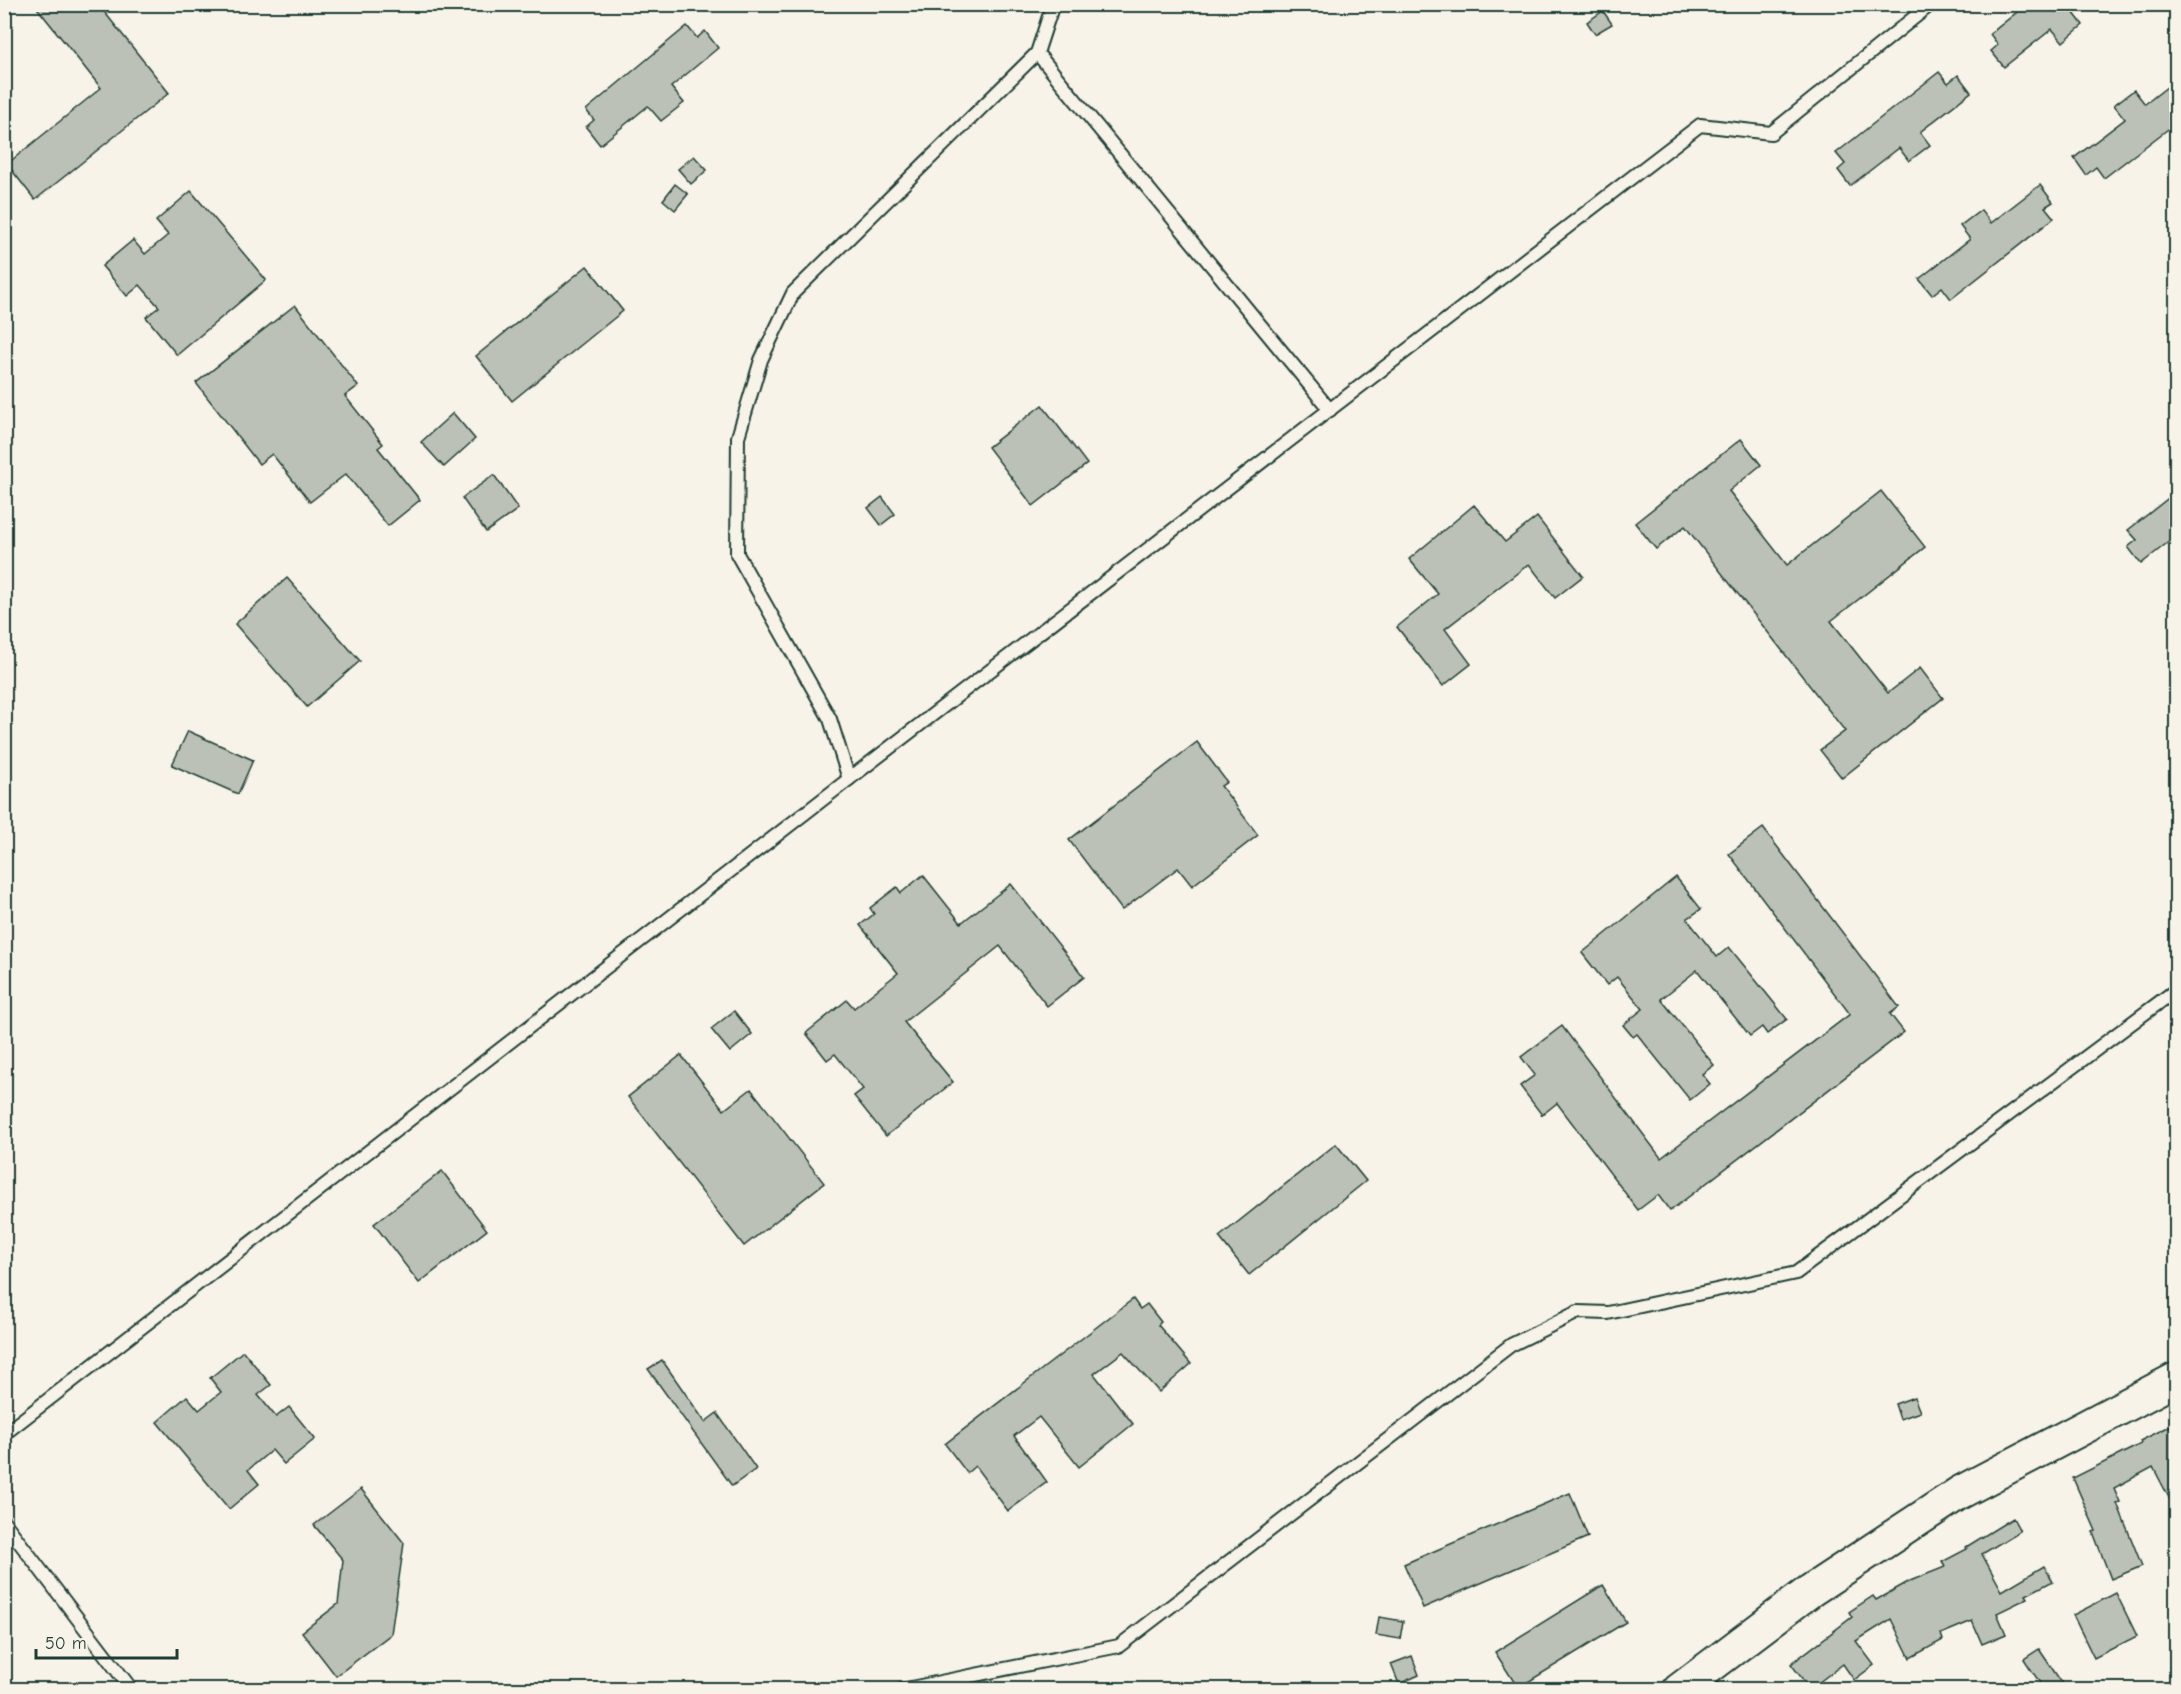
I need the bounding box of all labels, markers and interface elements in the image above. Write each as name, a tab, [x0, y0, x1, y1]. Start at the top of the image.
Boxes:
scale bar	[36, 1622, 177, 1660]
text: 50 m	[45, 1633, 87, 1654]

